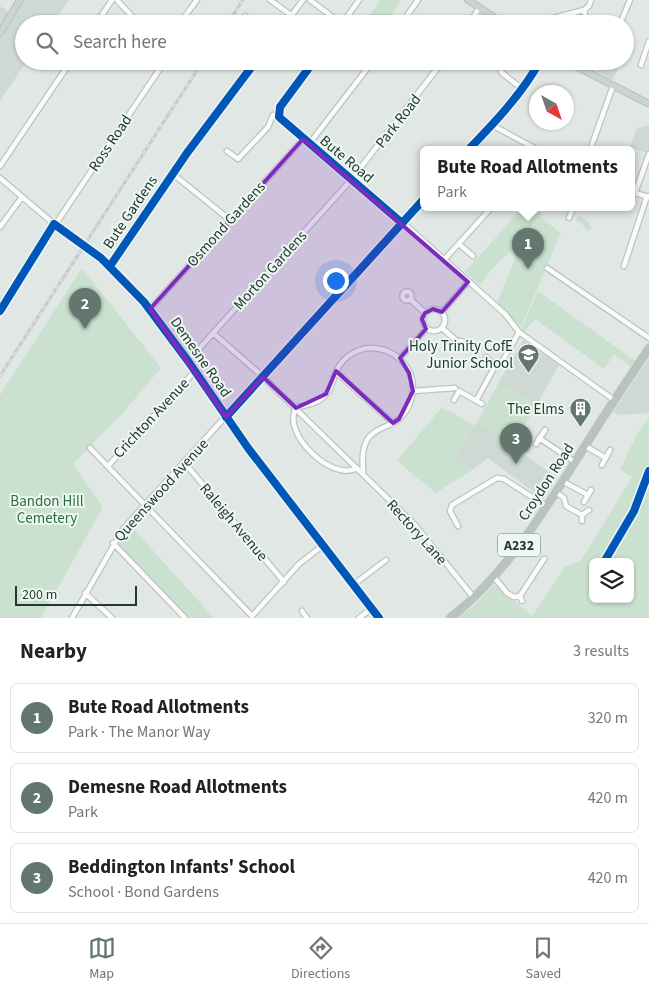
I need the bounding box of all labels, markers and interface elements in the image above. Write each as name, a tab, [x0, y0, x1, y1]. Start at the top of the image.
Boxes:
search box	[15, 15, 634, 70]
icon: search	[33, 29, 61, 57]
text: Search here	[73, 29, 167, 56]
north arrow	[529, 85, 574, 130]
street label: Park Road	[371, 90, 426, 153]
street label: Ross Road	[84, 111, 137, 176]
street label: Bute Road	[315, 131, 378, 188]
popup	[420, 146, 635, 211]
text: Bute Road Allotments	[437, 154, 618, 181]
street label: Bute Gardens	[98, 171, 163, 253]
street label: Osmond Gardens	[182, 177, 270, 272]
text: Park	[437, 181, 467, 203]
street label: Morton Gardens	[229, 226, 312, 315]
pin: 1	[512, 228, 544, 269]
your location	[323, 268, 349, 294]
pin: 2	[69, 288, 101, 329]
street label: Demesne Road	[165, 313, 236, 402]
place label: Holy Trinity CofE Junior School	[409, 336, 513, 374]
school or university icon: Holy Trinity CofE Junior School	[517, 343, 541, 374]
street label: Crichton Avenue	[109, 374, 194, 463]
building icon: The Elms	[568, 397, 592, 428]
place label: The Elms	[507, 399, 564, 420]
pin: 3	[500, 423, 532, 464]
street label: Queenswood Avenue	[109, 434, 213, 546]
street label: Croydon Road	[514, 439, 579, 525]
street label: Raleigh Avenue	[195, 479, 272, 566]
park label: Bandon Hill Cemetery	[10, 491, 84, 529]
street label: Rectory Lane	[382, 495, 452, 570]
road number: A232	[498, 534, 540, 556]
map controls	[589, 558, 634, 603]
button: layers	[589, 558, 634, 603]
scale bar	[15, 583, 138, 606]
text: 200 m	[22, 585, 57, 605]
text: Nearby	[20, 636, 87, 666]
text: 3 results	[573, 640, 629, 662]
text: Bute Road Allotments	[68, 694, 249, 721]
text: 1	[33, 707, 41, 729]
text: 320 m	[588, 707, 628, 729]
text: Park · The Manor Way	[68, 721, 210, 743]
text: Demesne Road Allotments	[68, 774, 287, 801]
text: 2	[33, 787, 41, 809]
text: 420 m	[588, 787, 628, 809]
text: Park	[68, 801, 98, 823]
text: Beddington Infants' School	[68, 854, 295, 881]
text: 3	[33, 867, 41, 889]
text: 420 m	[588, 867, 628, 889]
text: School · Bond Gardens	[68, 881, 219, 903]
tab: Map	[88, 934, 116, 984]
tab: Directions	[291, 934, 350, 984]
tab: Saved	[526, 934, 561, 984]

